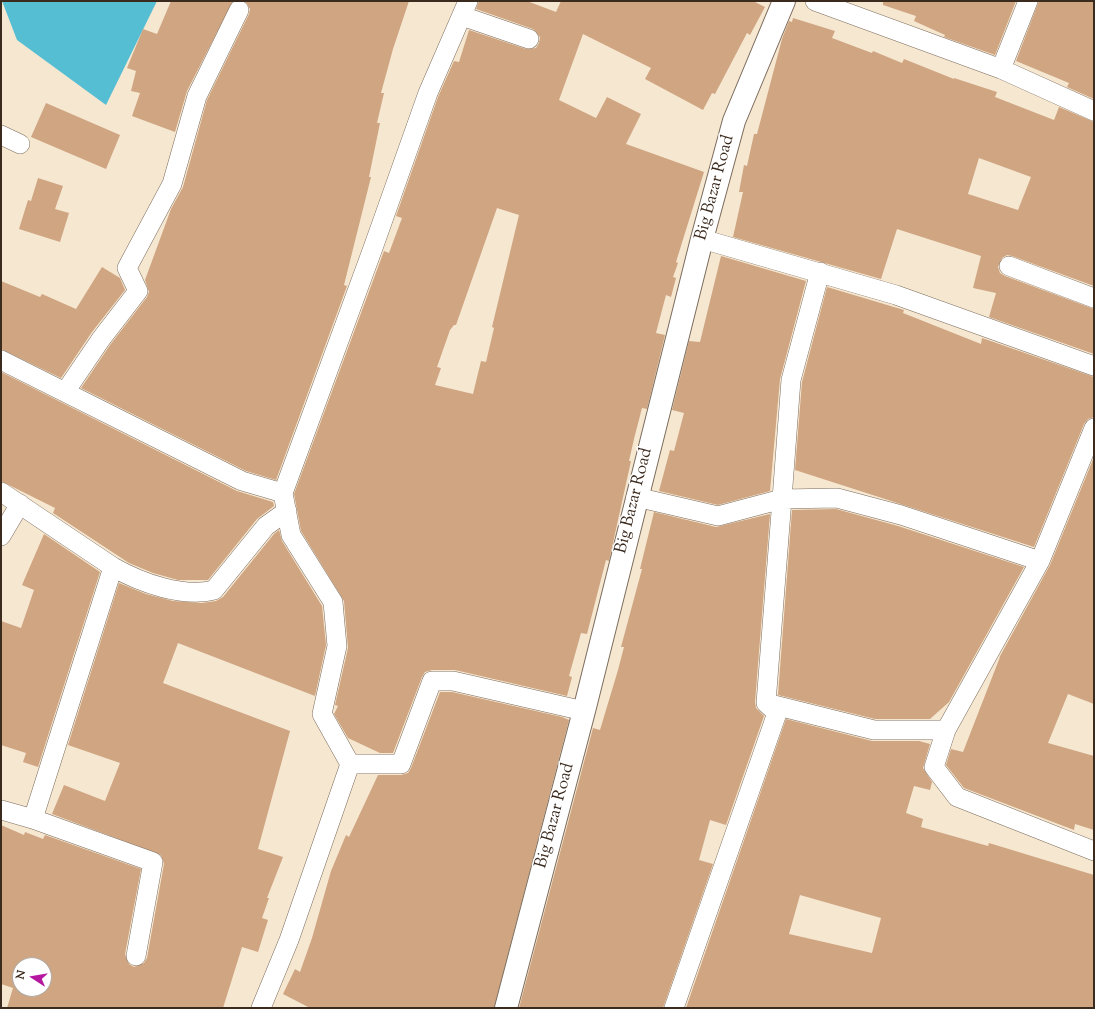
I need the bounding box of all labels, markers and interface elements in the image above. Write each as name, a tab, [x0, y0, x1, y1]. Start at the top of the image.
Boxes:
street label: Big Bazar Road	[692, 133, 740, 243]
street label: Big Bazar Road	[612, 446, 658, 556]
street label: Big Bazar Road	[532, 761, 580, 871]
north arrow	[12, 957, 52, 997]
text: N	[13, 969, 30, 981]

